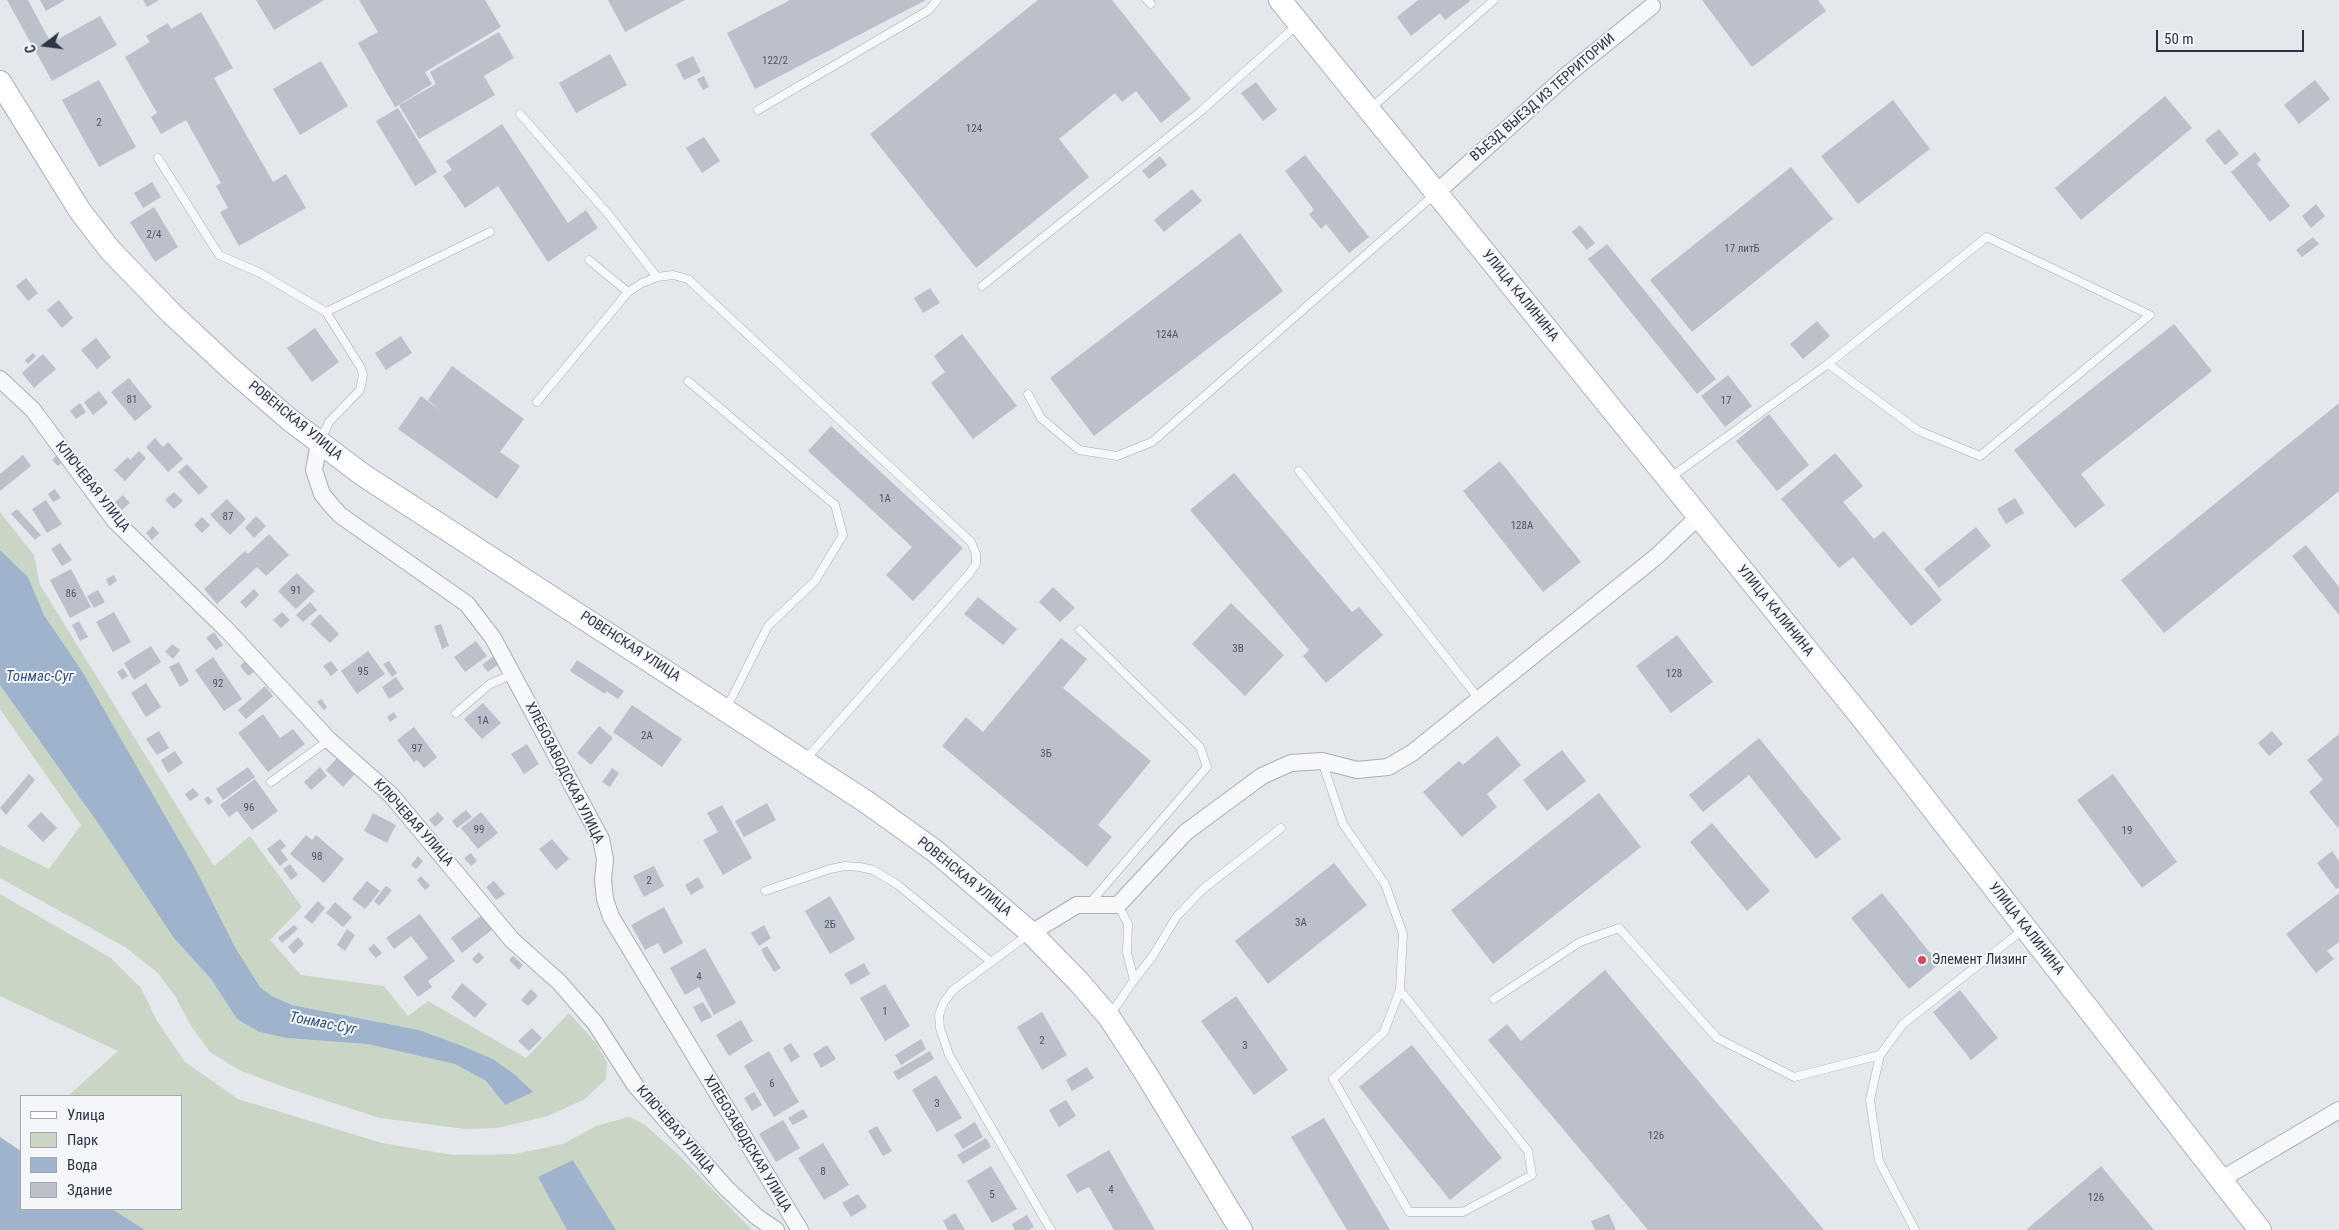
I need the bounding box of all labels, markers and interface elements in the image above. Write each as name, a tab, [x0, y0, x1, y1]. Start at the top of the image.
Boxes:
north arrow	[20, 20, 70, 70]
scale bar	[2159, 20, 2306, 52]
text: 50 m	[2164, 30, 2194, 48]
street label: ВЪЕЗД ВЫЕЗД ИЗ ТЕРРИТОРИИ	[1467, 31, 1619, 165]
text: С	[22, 43, 39, 55]
house number: 122/2	[762, 54, 788, 68]
house number: 2	[96, 116, 102, 130]
house number: 124	[966, 122, 982, 136]
house number: 2/4	[147, 228, 161, 242]
house number: 17 литБ	[1724, 242, 1760, 256]
street label: УЛИЦА КАЛИНИНА	[1478, 247, 1562, 345]
house number: 124А	[1156, 328, 1178, 342]
street label: РОВЕНСКАЯ УЛИЦА	[245, 378, 345, 464]
house number: 81	[127, 393, 137, 407]
house number: 17	[1721, 394, 1731, 408]
street label: КЛЮЧЕВАЯ УЛИЦА	[51, 438, 133, 536]
house number: 1А	[879, 492, 891, 506]
house number: 87	[223, 510, 233, 524]
house number: 128А	[1511, 519, 1533, 533]
street label: УЛИЦА КАЛИНИНА	[1733, 562, 1817, 660]
house number: 91	[291, 584, 301, 598]
house number: 86	[66, 587, 76, 601]
street label: РОВЕНСКАЯ УЛИЦА	[577, 608, 683, 686]
house number: 3В	[1232, 642, 1244, 656]
house number: 95	[358, 665, 368, 679]
house number: 128	[1666, 667, 1682, 681]
water label: Тонмас-Суг	[6, 668, 74, 686]
house number: 92	[213, 677, 223, 691]
street label: ХЛЕБОЗАВОДСКАЯ УЛИЦА	[521, 699, 607, 847]
house number: 1А	[477, 714, 489, 728]
house number: 2А	[641, 729, 653, 743]
house number: 97	[412, 742, 422, 756]
house number: 3Б	[1040, 747, 1052, 761]
street label: КЛЮЧЕВАЯ УЛИЦА	[370, 776, 456, 870]
house number: 96	[244, 801, 254, 815]
house number: 99	[474, 823, 484, 837]
house number: 19	[2122, 824, 2132, 838]
street label: РОВЕНСКАЯ УЛИЦА	[914, 834, 1014, 920]
house number: 98	[312, 850, 322, 864]
house number: 2	[646, 874, 652, 888]
street label: УЛИЦА КАЛИНИНА	[1985, 879, 2067, 979]
house number: 3А	[1295, 916, 1307, 930]
house number: 2Б	[824, 918, 836, 932]
place label: Элемент Лизинг	[1932, 952, 2027, 968]
marker: Элемент Лизинг	[1916, 954, 1928, 966]
house number: 4	[696, 970, 702, 984]
house number: 1	[882, 1005, 888, 1019]
water label: Тонмас-Суг	[288, 1009, 358, 1039]
house number: 2	[1039, 1034, 1045, 1048]
house number: 3	[1242, 1039, 1248, 1053]
street label: ХЛЕБОЗАВОДСКАЯ УЛИЦА	[700, 1073, 794, 1215]
house number: 6	[769, 1077, 775, 1091]
street label: КЛЮЧЕВАЯ УЛИЦА	[632, 1083, 718, 1177]
legend	[20, 1095, 182, 1210]
house number: 3	[934, 1097, 940, 1111]
text: Улица	[67, 1106, 105, 1124]
house number: 126	[1648, 1129, 1664, 1143]
text: Парк	[67, 1131, 98, 1149]
text: Вода	[67, 1156, 97, 1174]
house number: 8	[820, 1165, 826, 1179]
text: Здание	[67, 1181, 112, 1199]
house number: 4	[1108, 1183, 1114, 1197]
house number: 5	[989, 1188, 995, 1202]
house number: 126	[2088, 1191, 2104, 1205]

